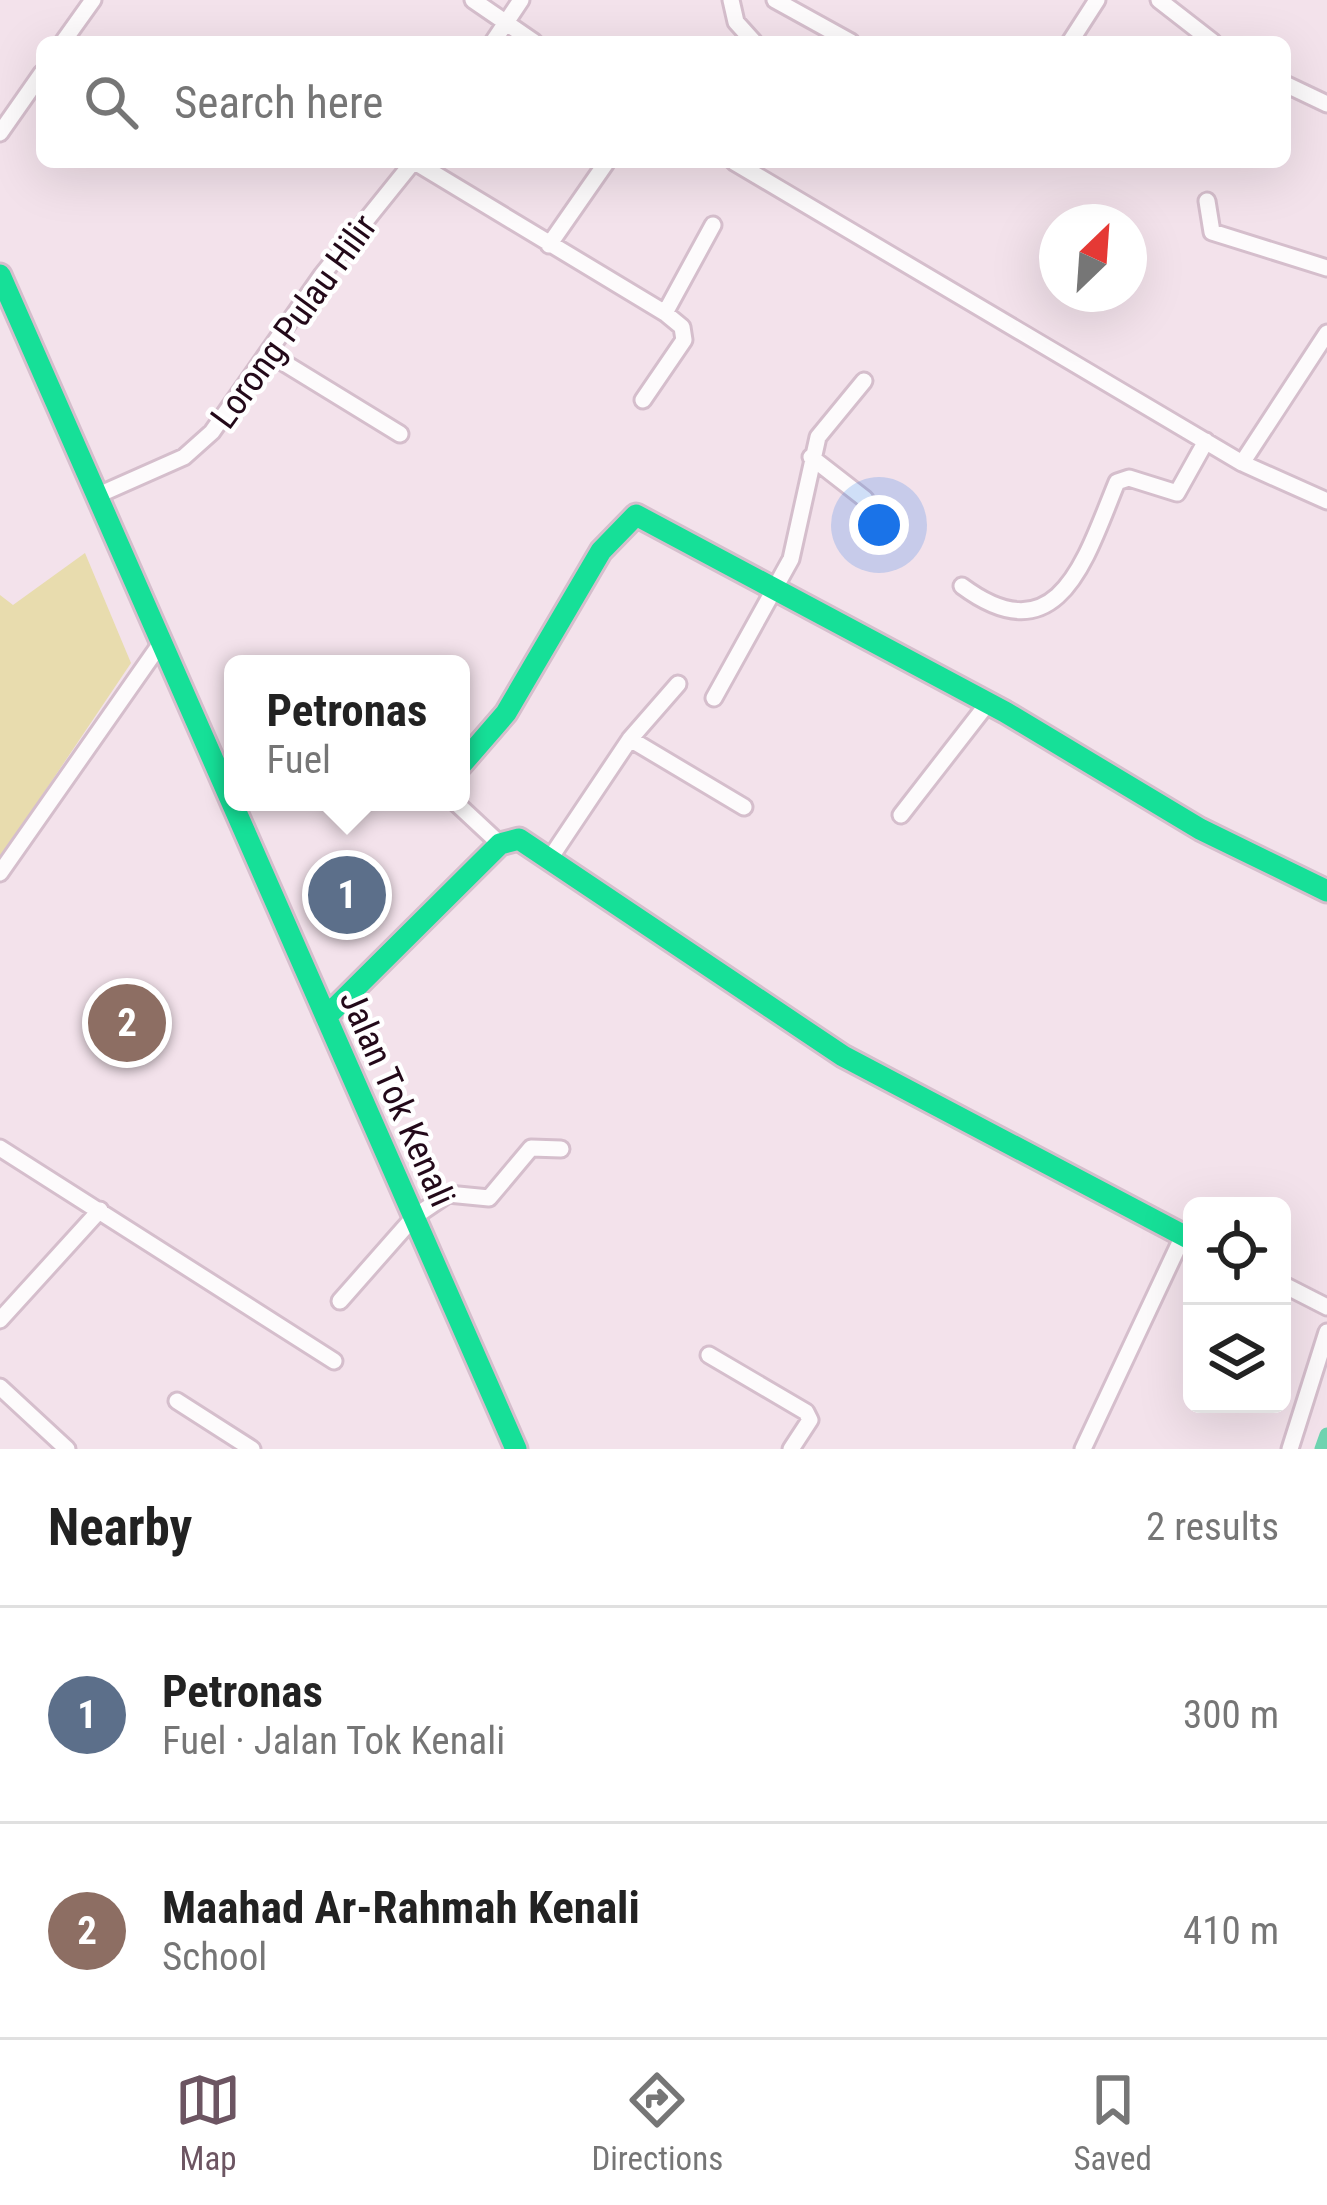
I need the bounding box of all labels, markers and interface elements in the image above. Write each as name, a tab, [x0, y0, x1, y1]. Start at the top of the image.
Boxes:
search box	[36, 36, 1291, 168]
icon: search	[78, 69, 144, 135]
text: Search here	[174, 76, 383, 129]
north arrow	[1039, 204, 1147, 312]
street label: Lorong Pulau Hilir	[202, 207, 385, 437]
your location	[849, 495, 909, 555]
popup	[224, 655, 470, 811]
text: Petronas	[267, 684, 427, 737]
text: Fuel	[267, 737, 331, 783]
pin: 1	[308, 850, 386, 940]
pin: 2	[88, 978, 166, 1068]
street label: Jalan Tok Kenali	[331, 984, 463, 1213]
map controls	[1183, 1197, 1291, 1413]
button: locate	[1183, 1197, 1291, 1305]
button: layers	[1183, 1305, 1291, 1413]
text: Nearby	[48, 1498, 192, 1557]
text: 2 results	[1146, 1504, 1279, 1550]
text: Petronas	[162, 1665, 323, 1718]
text: 1	[77, 1692, 97, 1738]
text: 300 m	[1183, 1692, 1279, 1738]
text: Fuel · Jalan Tok Kenali	[162, 1718, 505, 1764]
text: Maahad Ar-Rahmah Kenali	[162, 1881, 640, 1934]
text: 2	[77, 1908, 97, 1954]
text: 410 m	[1183, 1908, 1279, 1954]
text: School	[162, 1934, 267, 1980]
tab: Map	[175, 2067, 241, 2178]
tab: Directions	[591, 2067, 723, 2178]
tab: Saved	[1073, 2067, 1152, 2178]

